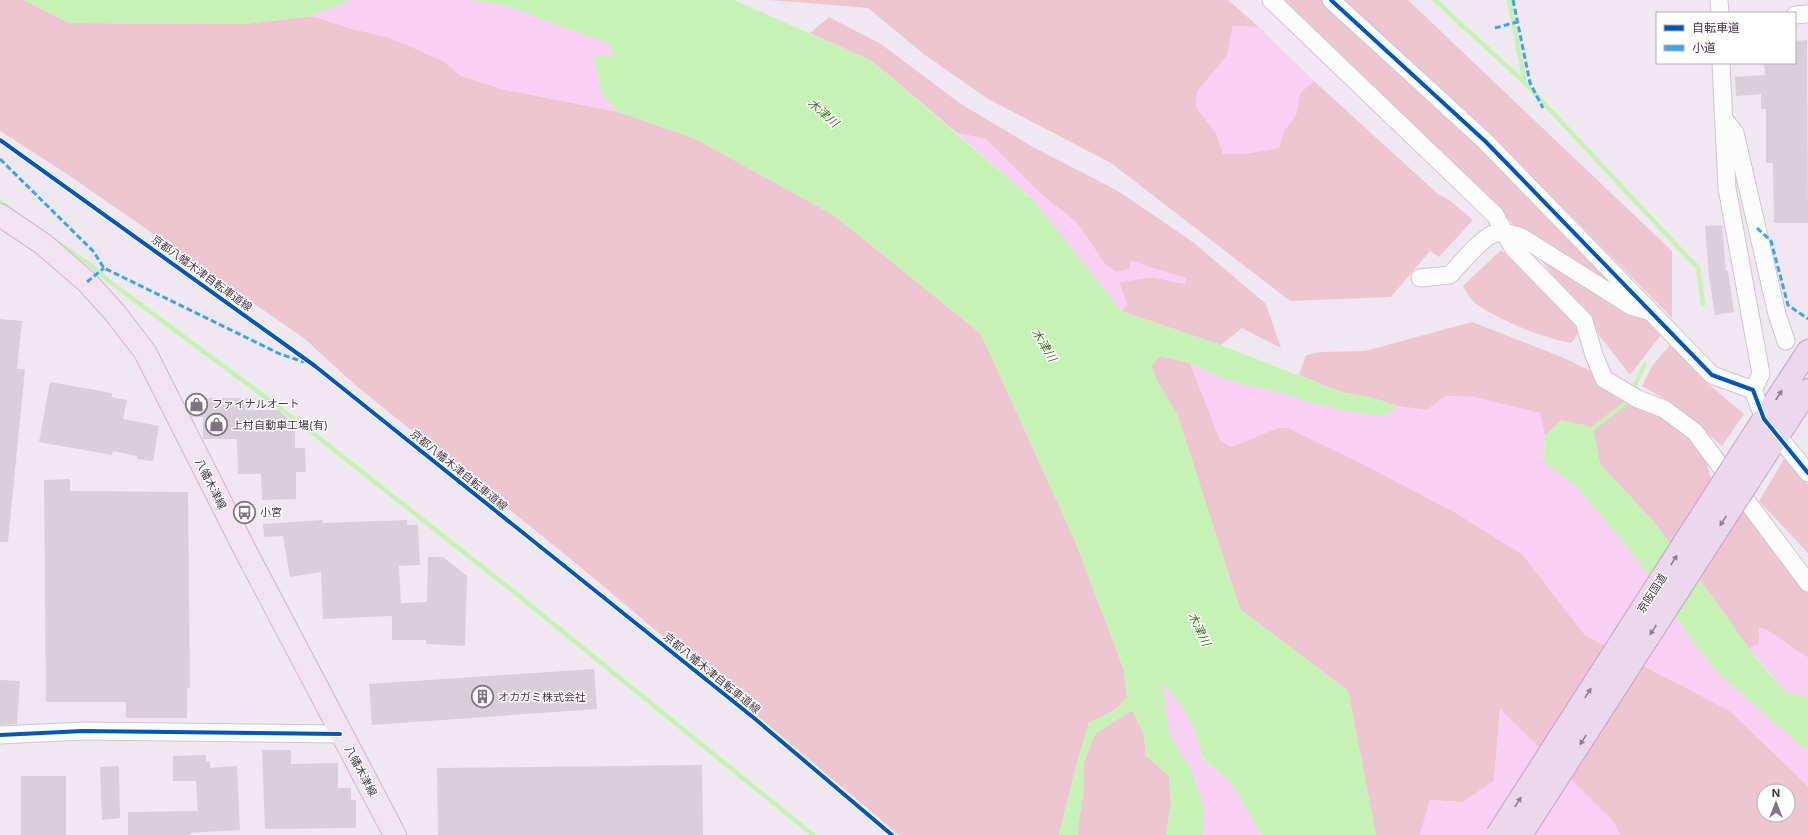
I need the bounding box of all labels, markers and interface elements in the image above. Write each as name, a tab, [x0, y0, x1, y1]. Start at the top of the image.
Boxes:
legend	[1656, 12, 1796, 64]
text: 自転車道	[1692, 20, 1740, 35]
text: 小道	[1692, 40, 1716, 55]
water label: 木津川	[805, 95, 843, 131]
street label: 京都八幡木津自転車道線	[149, 232, 255, 314]
water label: 木津川	[1029, 325, 1061, 366]
one-way arrow	[1775, 390, 1783, 400]
shop icon: ファイナルオート	[183, 391, 209, 417]
place label: ファイナルオート	[212, 397, 300, 411]
shop icon: 上村自動車工場(有)	[204, 412, 230, 438]
place label: 上村自動車工場(有)	[232, 418, 328, 432]
street label: 京都八幡木津自転車道線	[408, 426, 510, 514]
street label: 八幡木津線	[192, 456, 230, 512]
bus stop icon: 小宮	[232, 499, 258, 525]
place label: 小宮	[260, 505, 282, 519]
one-way arrow	[1720, 515, 1727, 527]
one-way arrow	[1670, 554, 1677, 566]
street label: 京阪国道	[1634, 571, 1670, 615]
water label: 木津川	[1185, 609, 1215, 650]
one-way arrow	[1649, 625, 1657, 636]
street label: 京都八幡木津自転車道線	[661, 629, 763, 717]
building icon: オカガミ株式会社	[470, 684, 496, 710]
one-way arrow	[1585, 687, 1592, 699]
place label: オカガミ株式会社	[498, 690, 586, 704]
one-way arrow	[1579, 734, 1586, 746]
street label: 八幡木津線	[342, 743, 380, 799]
north arrow	[1756, 783, 1796, 823]
text: N	[1772, 786, 1780, 800]
one-way arrow	[1514, 797, 1522, 807]

